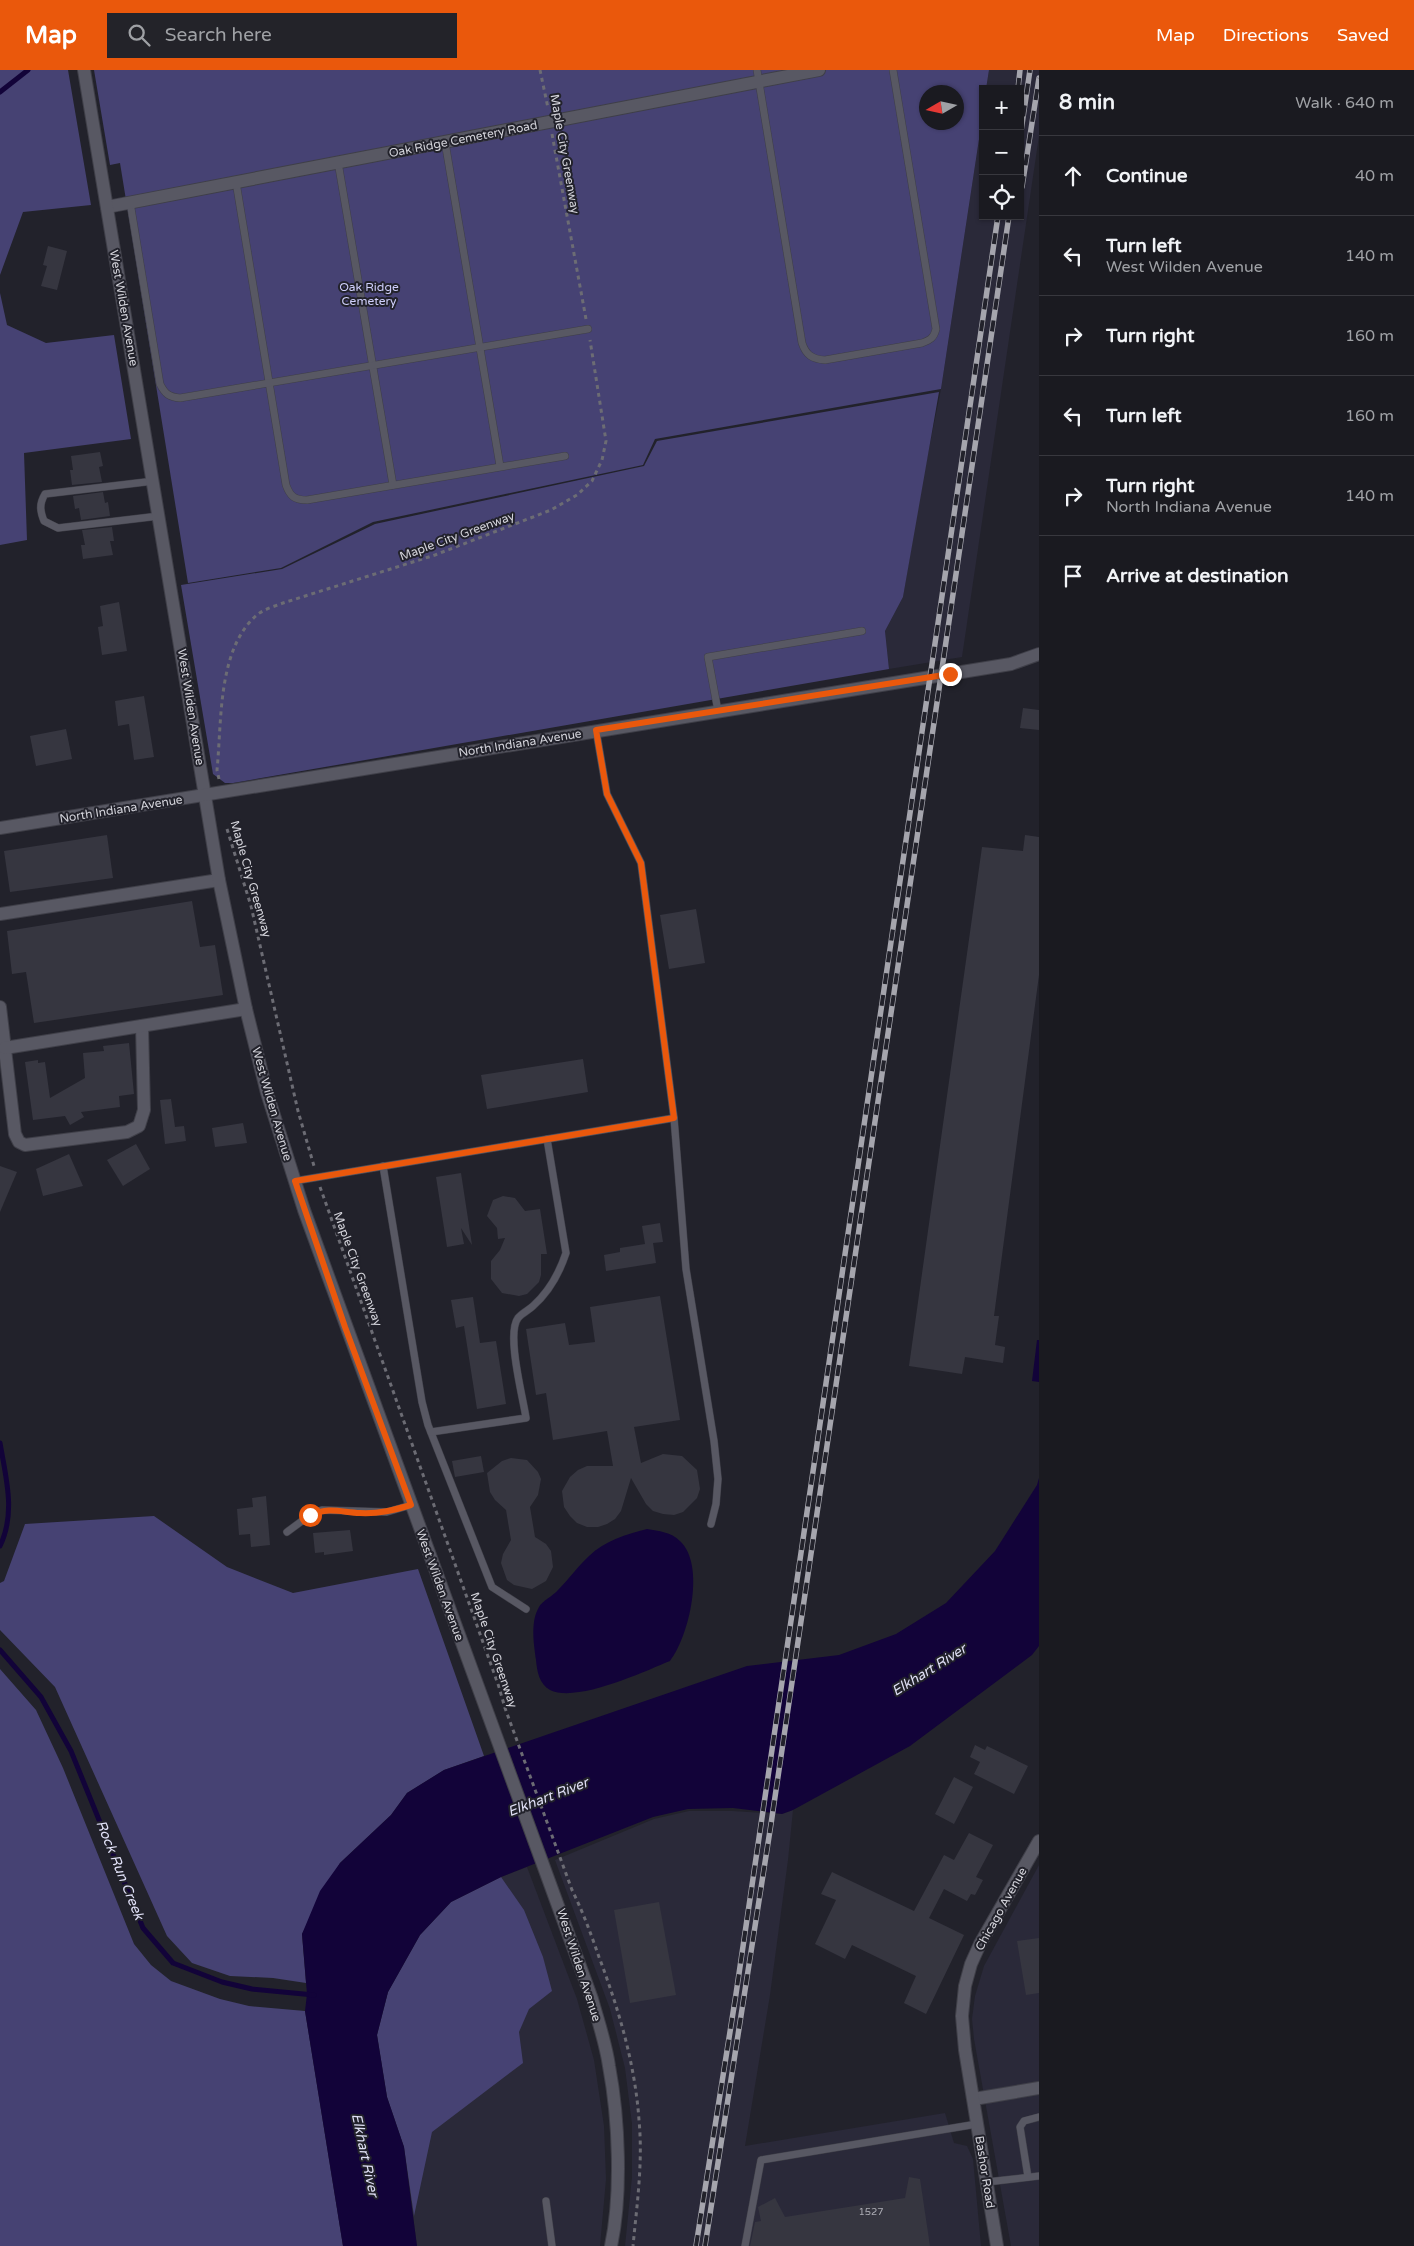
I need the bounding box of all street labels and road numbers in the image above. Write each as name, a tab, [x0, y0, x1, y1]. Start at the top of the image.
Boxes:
street label: Maple City Greenway	[548, 93, 582, 215]
street label: Oak Ridge Cemetery Road	[388, 118, 538, 160]
street label: West Wilden Avenue	[107, 249, 141, 367]
street label: Maple City Greenway	[398, 509, 517, 563]
street label: West Wilden Avenue	[175, 648, 207, 766]
street label: North Indiana Avenue	[457, 726, 583, 760]
street label: North Indiana Avenue	[58, 792, 184, 826]
street label: Maple City Greenway	[228, 819, 275, 940]
street label: West Wilden Avenue	[249, 1046, 295, 1163]
street label: Maple City Greenway	[331, 1210, 385, 1329]
street label: West Wilden Avenue	[413, 1527, 467, 1643]
street label: Maple City Greenway	[468, 1591, 520, 1710]
street label: Chicago Avenue	[972, 1865, 1030, 1953]
street label: West Wilden Avenue	[554, 1907, 604, 2023]
street label: Bashor Road	[972, 2135, 998, 2209]

